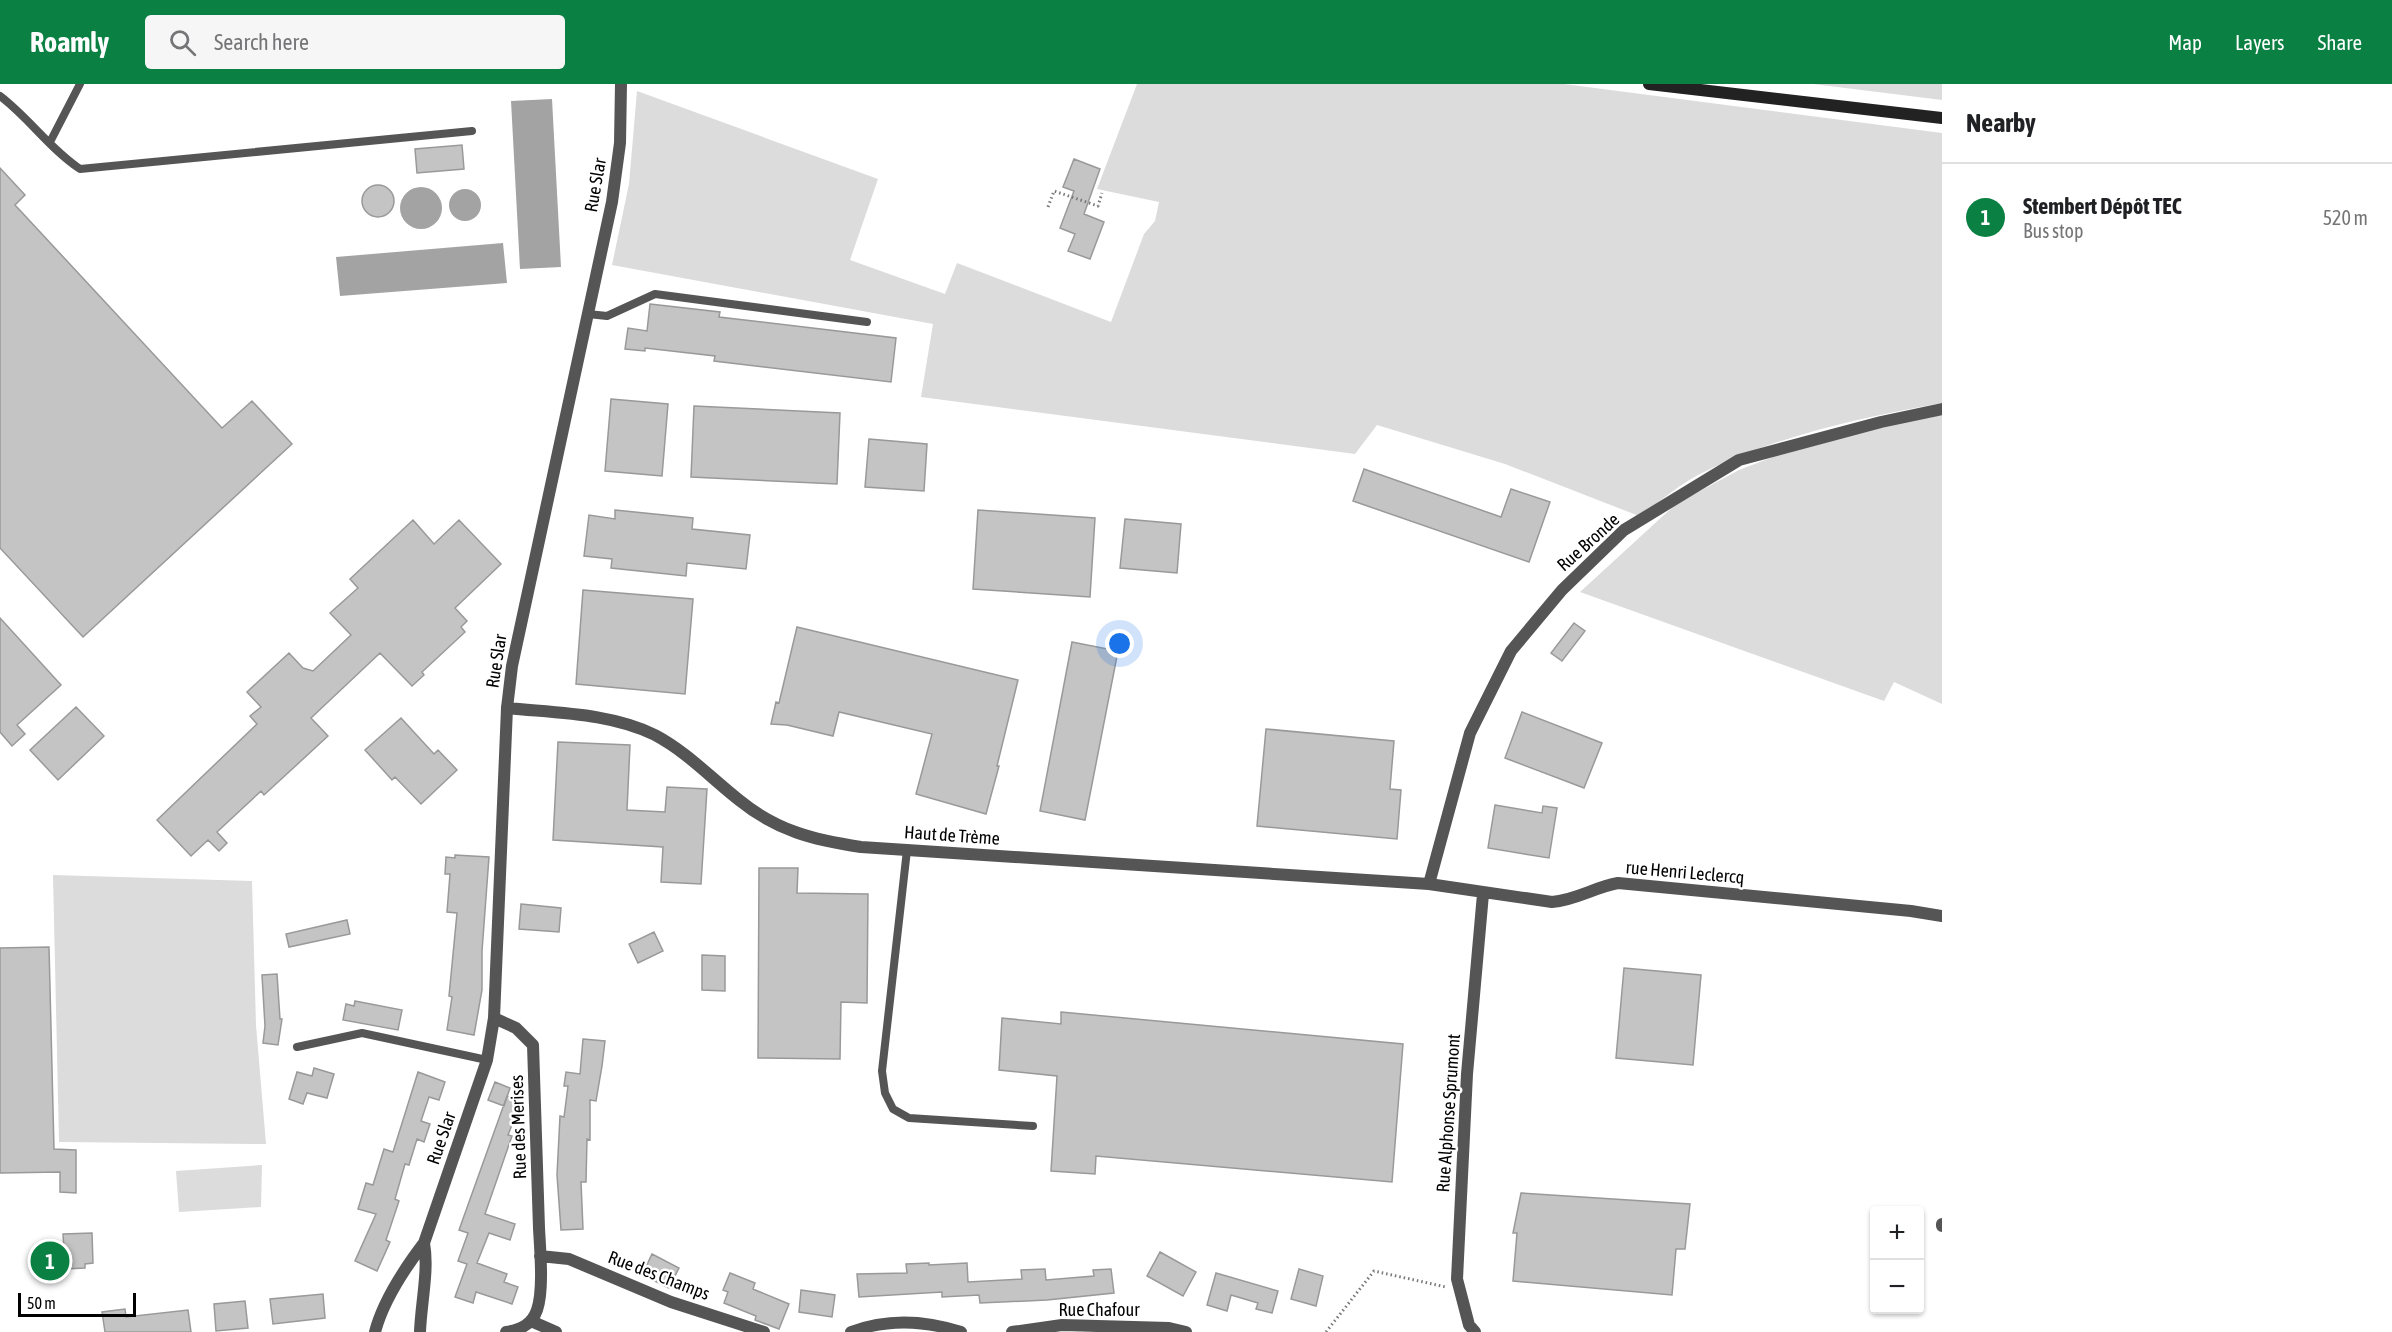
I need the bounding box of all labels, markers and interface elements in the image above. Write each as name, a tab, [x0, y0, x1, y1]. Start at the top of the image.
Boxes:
search box	[145, 15, 565, 69]
text: Roamly	[30, 26, 109, 58]
icon: search	[166, 26, 199, 59]
text: Search here	[214, 29, 309, 55]
text: Map	[2168, 30, 2202, 54]
text: Layers	[2235, 30, 2285, 54]
text: Share	[2318, 30, 2362, 54]
text: Nearby	[1966, 108, 2036, 138]
street label: Rue Slar	[580, 156, 610, 214]
text: Stembert Dépôt TEC	[2023, 193, 2182, 219]
text: 1	[1981, 206, 1990, 229]
text: 520 m	[2323, 206, 2368, 229]
text: Bus stop	[2023, 219, 2083, 242]
street label: Rue Bronde	[1553, 509, 1623, 575]
your location	[1105, 629, 1134, 658]
street label: Rue Slar	[481, 632, 511, 689]
street label: Haut de Trème	[903, 821, 1001, 849]
street label: rue Henri Leclercq	[1625, 856, 1745, 888]
street label: Rue Alphonse Sprumont	[1432, 1033, 1464, 1193]
street label: Rue des Merises	[506, 1074, 530, 1180]
street label: Rue Slar	[422, 1108, 460, 1167]
map controls	[1870, 1206, 1924, 1314]
button: +	[1870, 1206, 1924, 1260]
pin: 1	[31, 1238, 70, 1284]
street label: Rue des Champs	[605, 1246, 713, 1304]
button: −	[1870, 1260, 1924, 1314]
scale bar	[18, 1290, 136, 1318]
text: 50 m	[27, 1294, 56, 1312]
street label: Rue Chafour	[1059, 1299, 1140, 1320]

